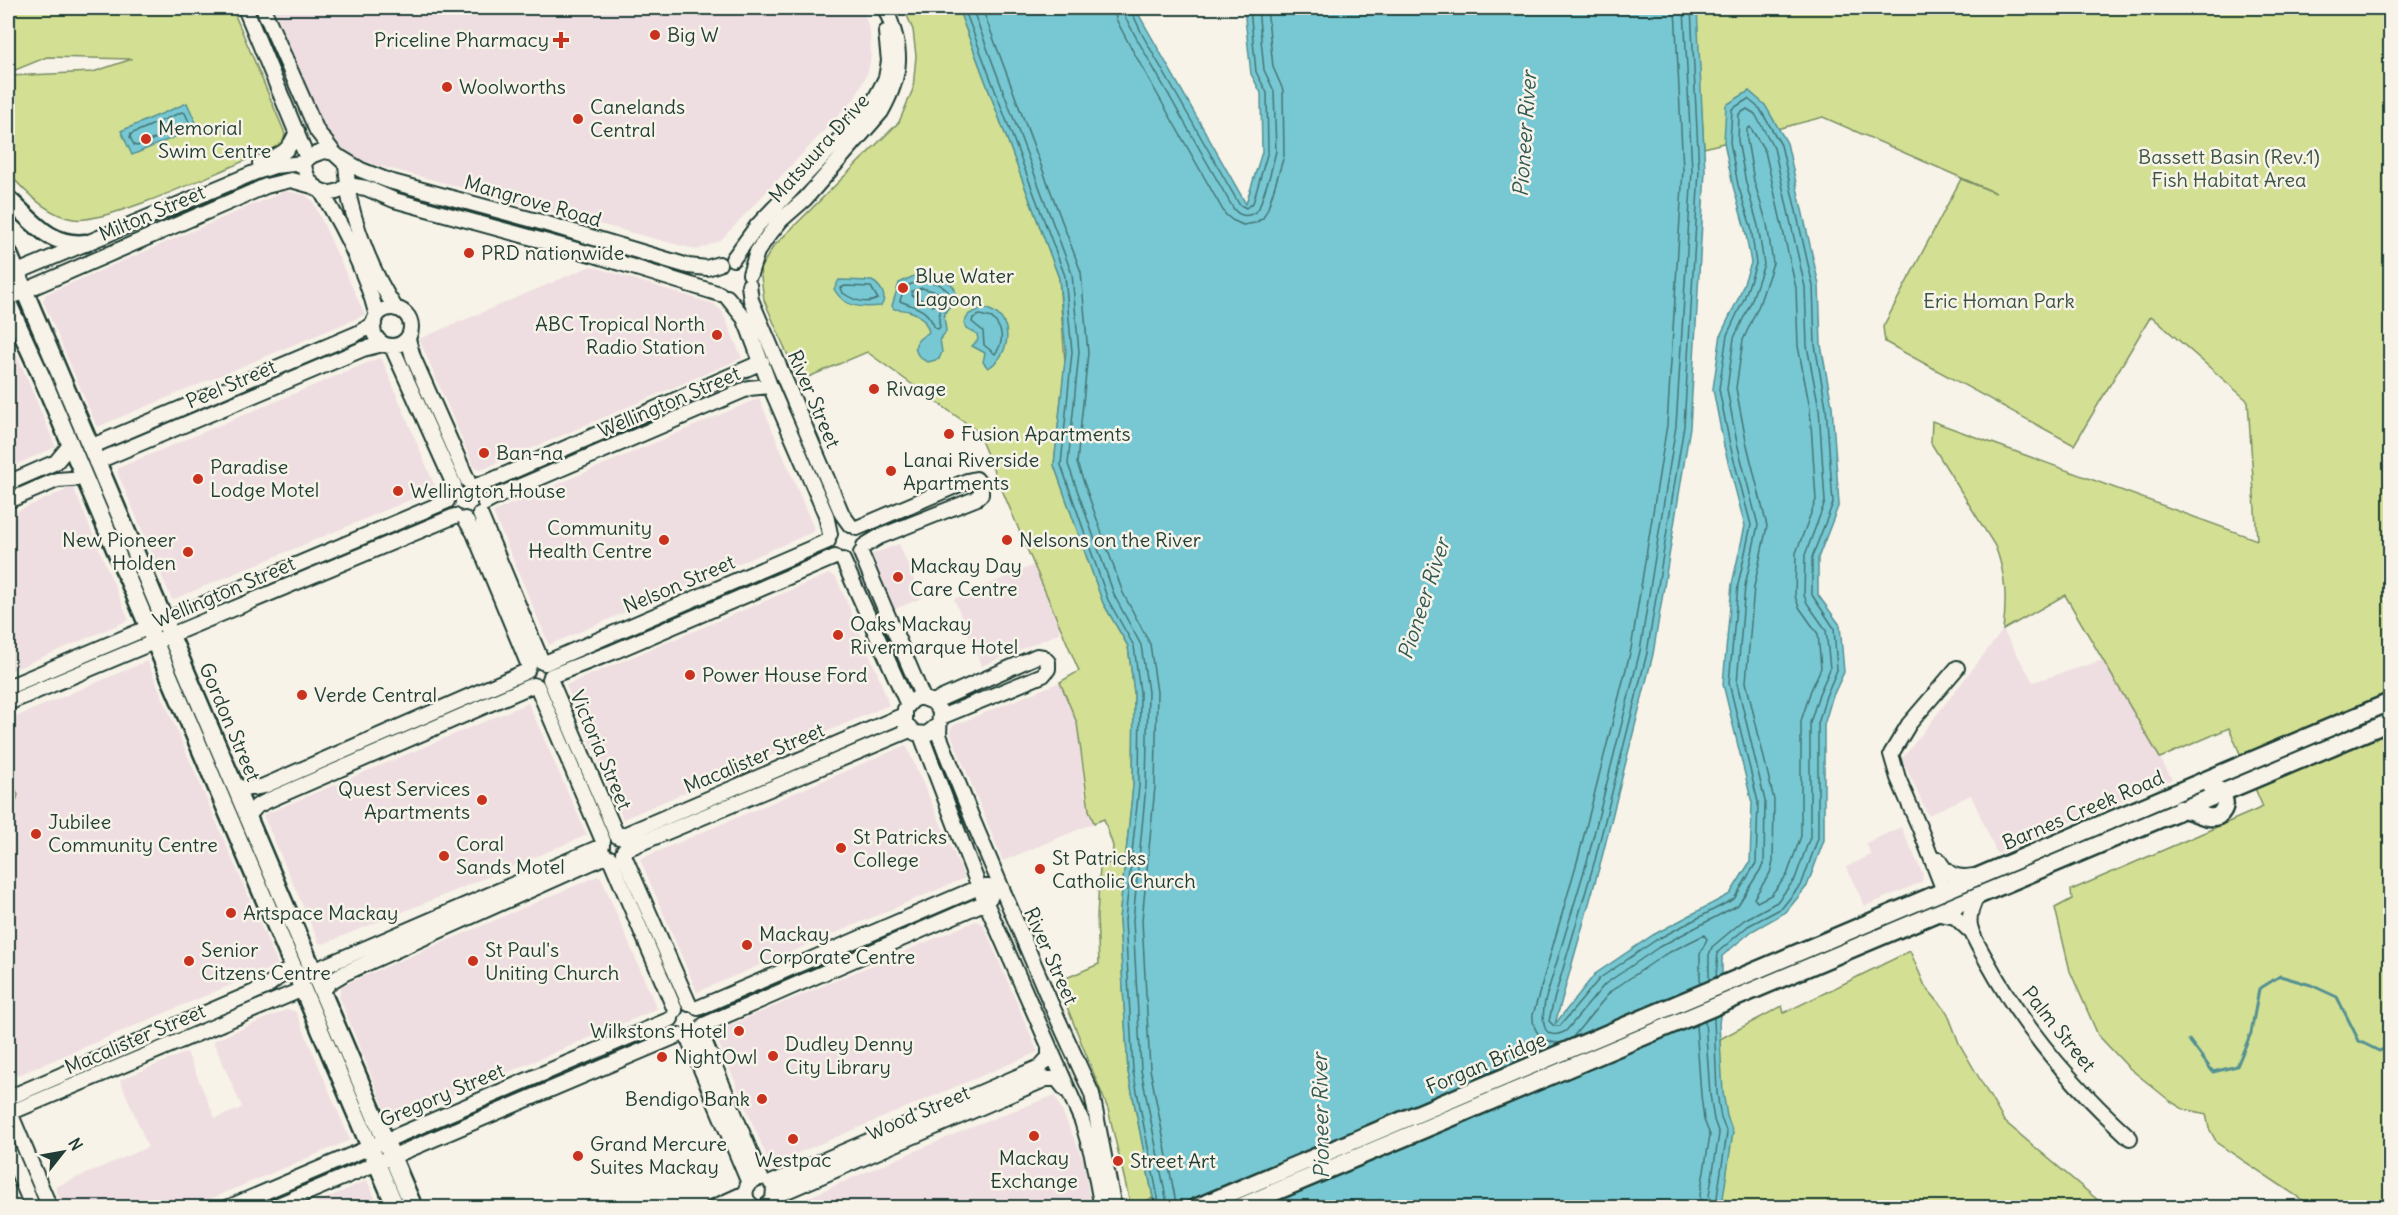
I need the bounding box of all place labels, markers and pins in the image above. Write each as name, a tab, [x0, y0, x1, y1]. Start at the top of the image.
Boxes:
place label: Big W	[667, 22, 719, 47]
place label: Priceline Pharmacy	[374, 27, 549, 52]
marker: Big W	[648, 28, 662, 42]
marker: Priceline Pharmacy	[554, 33, 568, 47]
place label: Woolworths	[459, 74, 566, 99]
marker: Woolworths	[440, 80, 454, 94]
place label: Canelands Central	[590, 94, 685, 142]
marker: Canelands Central	[571, 112, 585, 126]
place label: Memorial Swim Centre	[158, 115, 271, 163]
marker: Memorial Swim Centre	[139, 132, 153, 146]
place label: PRD nationwide	[481, 240, 624, 265]
marker: PRD nationwide	[462, 246, 476, 260]
place label: Blue Water Lagoon	[915, 263, 1014, 311]
marker: Blue Water Lagoon	[896, 281, 910, 295]
place label: ABC Tropical North Radio Station	[535, 311, 705, 359]
marker: ABC Tropical North Radio Station	[710, 328, 724, 342]
place label: Rivage	[886, 376, 946, 401]
marker: Rivage	[867, 382, 881, 396]
place label: Fusion Apartments	[961, 421, 1131, 446]
marker: Fusion Apartments	[942, 427, 956, 441]
place label: Ban-na	[496, 440, 563, 465]
marker: Ban-na	[477, 446, 491, 460]
place label: Lanai Riverside Apartments	[903, 447, 1039, 495]
place label: Paradise Lodge Motel	[210, 454, 319, 502]
marker: Lanai Riverside Apartments	[884, 464, 898, 478]
marker: Paradise Lodge Motel	[191, 472, 205, 486]
place label: Wellington House	[410, 478, 566, 503]
marker: Wellington House	[391, 484, 405, 498]
place label: Community Health Centre	[528, 515, 652, 563]
place label: New Pioneer Holden	[62, 527, 176, 575]
place label: Nelsons on the River	[1019, 527, 1201, 552]
marker: Community Health Centre	[657, 533, 671, 547]
marker: Nelsons on the River	[1000, 533, 1014, 547]
marker: New Pioneer Holden	[181, 545, 195, 559]
place label: Mackay Day Care Centre	[910, 553, 1022, 601]
marker: Mackay Day Care Centre	[891, 570, 905, 584]
place label: Oaks Mackay Rivermarque Hotel	[850, 611, 1018, 659]
marker: Oaks Mackay Rivermarque Hotel	[831, 628, 845, 642]
place label: Power House Ford	[702, 662, 868, 687]
marker: Power House Ford	[683, 668, 697, 682]
place label: Verde Central	[314, 682, 437, 707]
marker: Verde Central	[295, 688, 309, 702]
place label: Quest Services Apartments	[338, 776, 470, 824]
marker: Quest Services Apartments	[475, 793, 489, 807]
place label: Jubilee Community Centre	[48, 809, 218, 857]
place label: St Patricks College	[853, 824, 947, 872]
marker: Jubilee Community Centre	[29, 827, 43, 841]
place label: Coral Sands Motel	[456, 831, 565, 879]
marker: St Patricks College	[834, 841, 848, 855]
place label: St Patricks Catholic Church	[1052, 845, 1196, 893]
marker: Coral Sands Motel	[437, 849, 451, 863]
marker: St Patricks Catholic Church	[1033, 862, 1047, 876]
place label: Artspace Mackay	[243, 900, 398, 925]
marker: Artspace Mackay	[224, 906, 238, 920]
place label: Mackay Corporate Centre	[759, 921, 915, 969]
place label: Senior Citzens Centre	[201, 937, 331, 985]
place label: St Paul's Uniting Church	[485, 937, 619, 985]
marker: Mackay Corporate Centre	[740, 938, 754, 952]
marker: Senior Citzens Centre	[182, 954, 196, 968]
marker: St Paul's Uniting Church	[466, 954, 480, 968]
place label: Wilkstons Hotel	[590, 1018, 727, 1043]
marker: Wilkstons Hotel	[732, 1024, 746, 1038]
place label: Dudley Denny City Library	[785, 1031, 913, 1079]
place label: NightOwl	[674, 1044, 757, 1069]
marker: Dudley Denny City Library	[766, 1049, 780, 1063]
marker: NightOwl	[655, 1050, 669, 1064]
place label: Bendigo Bank	[625, 1086, 750, 1111]
marker: Bendigo Bank	[755, 1092, 769, 1106]
marker: Mackay Exchange	[1027, 1129, 1041, 1143]
place label: Grand Mercure Suites Mackay	[590, 1131, 727, 1179]
marker: Westpac	[786, 1132, 800, 1146]
place label: Mackay Exchange	[990, 1145, 1078, 1193]
place label: Westpac	[755, 1147, 831, 1172]
place label: Street Art	[1130, 1148, 1216, 1173]
marker: Grand Mercure Suites Mackay	[571, 1149, 585, 1163]
marker: Street Art	[1111, 1154, 1125, 1168]

